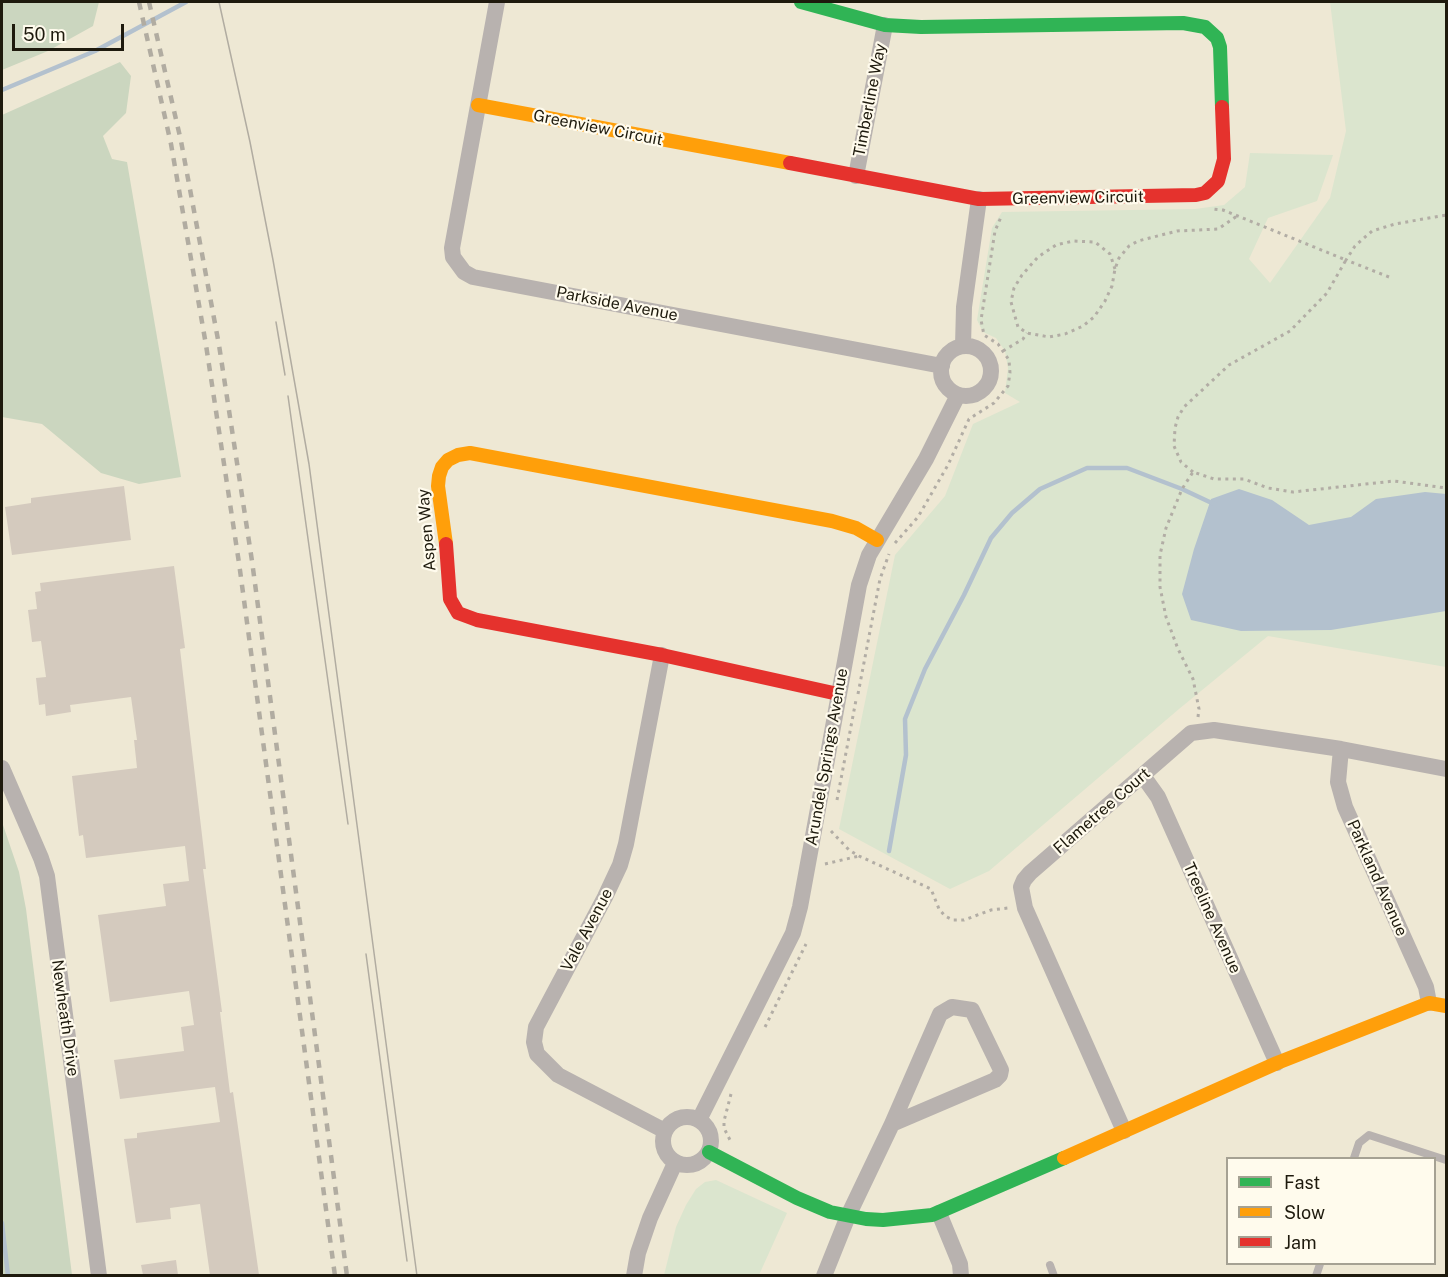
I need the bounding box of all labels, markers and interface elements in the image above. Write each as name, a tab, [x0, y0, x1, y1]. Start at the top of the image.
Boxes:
scale bar	[15, 12, 128, 50]
text: 50 m	[23, 24, 66, 45]
street label: Timberline Way	[850, 42, 890, 158]
street label: Greenview Circuit	[532, 106, 664, 150]
street label: Greenview Circuit	[1012, 187, 1144, 209]
street label: Parkside Avenue	[555, 283, 679, 325]
street label: Aspen Way	[414, 488, 440, 572]
street label: Arundel Springs Avenue	[802, 667, 852, 847]
street label: Flametree Court	[1050, 764, 1154, 858]
street label: Parkland Avenue	[1343, 817, 1411, 939]
street label: Treeline Avenue	[1179, 860, 1245, 976]
street label: Vale Avenue	[557, 885, 617, 975]
street label: Newheath Drive	[47, 958, 83, 1078]
legend	[1226, 1157, 1436, 1265]
text: Fast	[1284, 1172, 1320, 1193]
text: Slow	[1284, 1202, 1325, 1223]
text: Jam	[1284, 1232, 1317, 1253]

